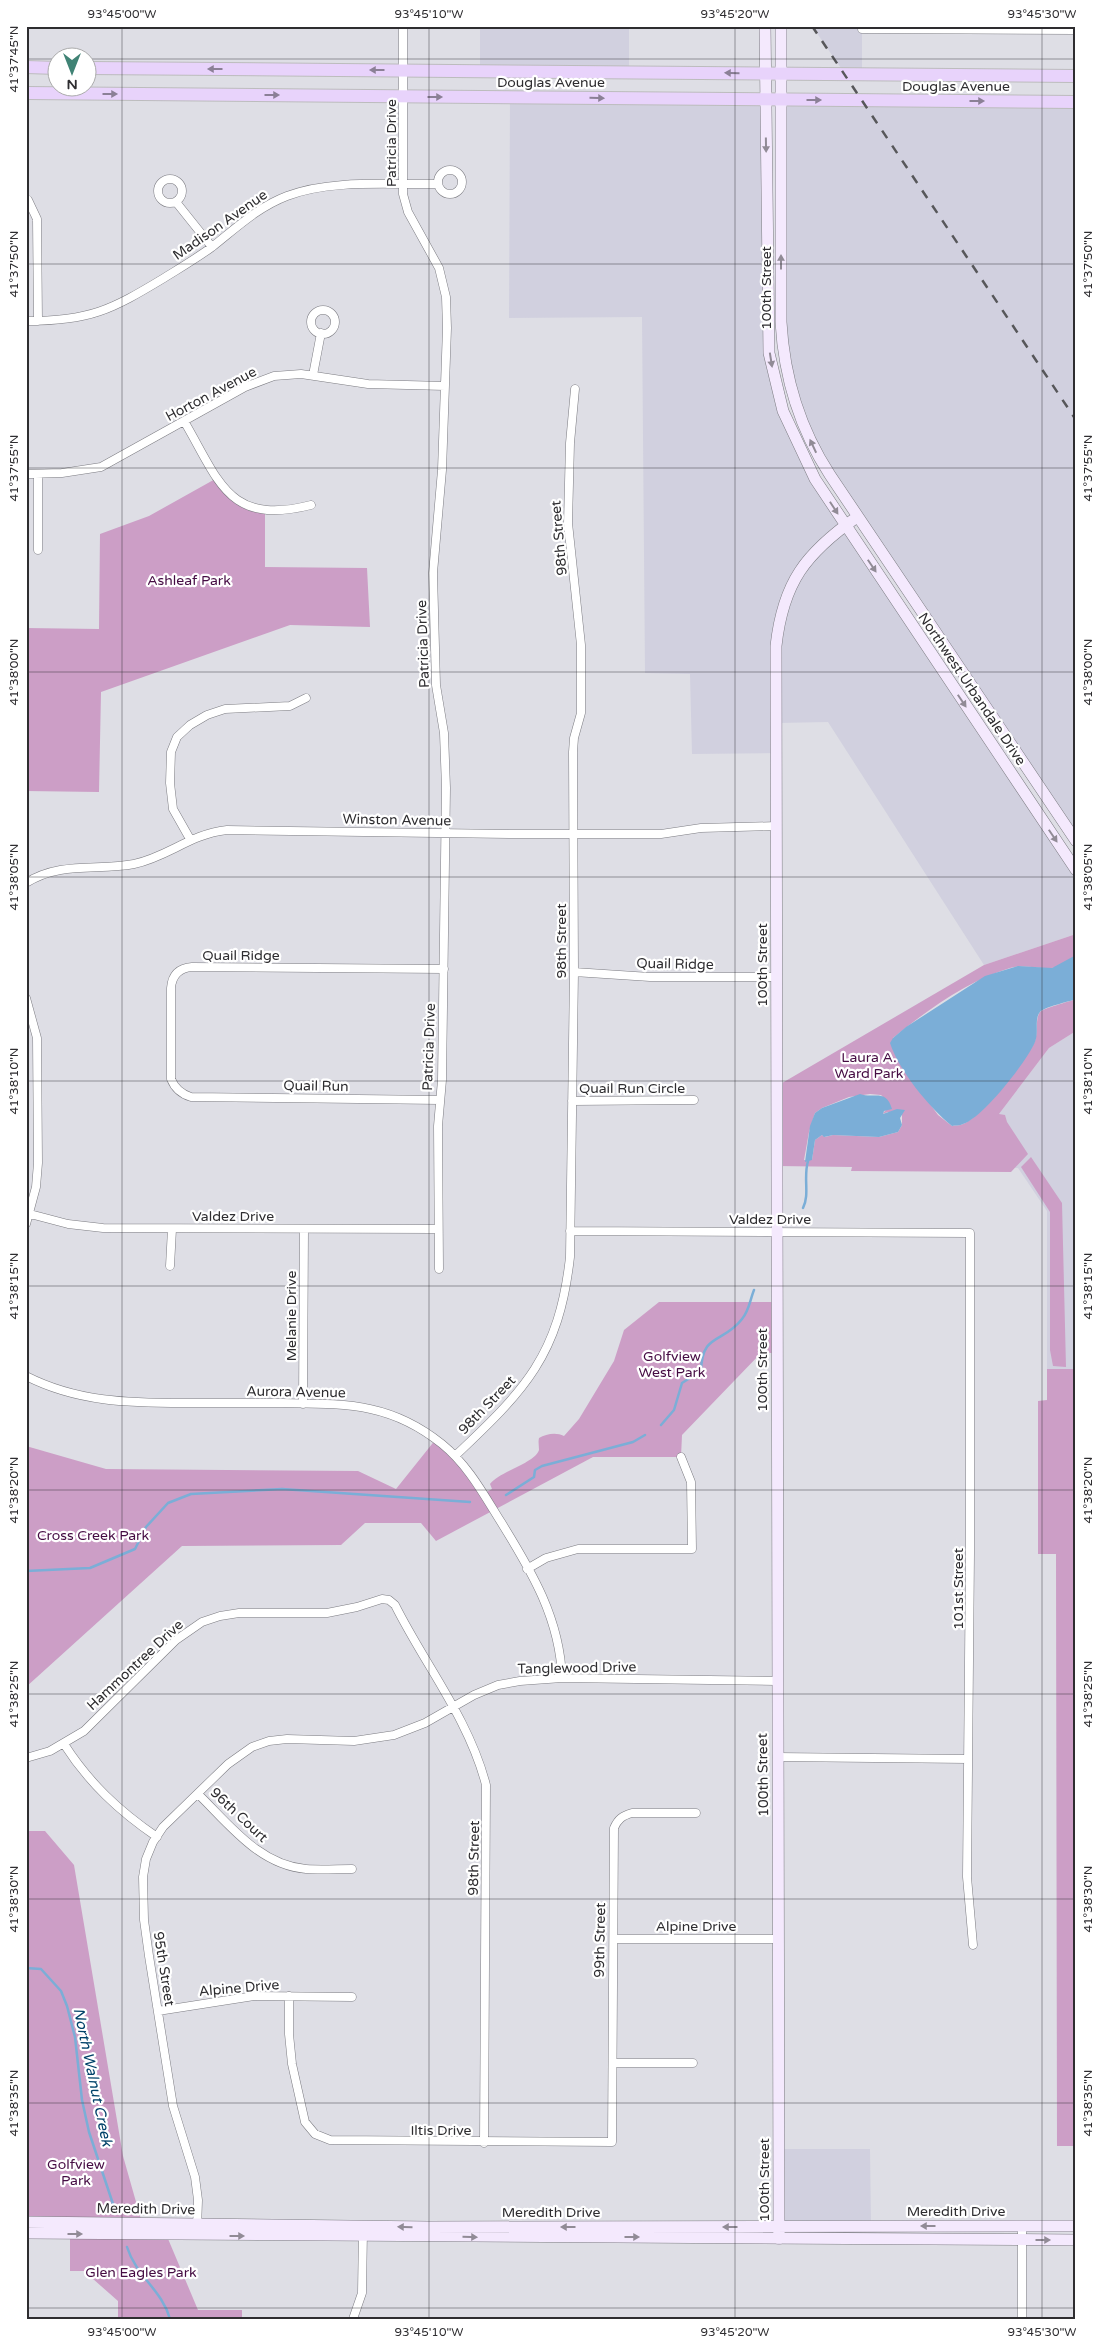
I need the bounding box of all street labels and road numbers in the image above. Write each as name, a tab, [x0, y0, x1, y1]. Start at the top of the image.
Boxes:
street label: Douglas Avenue	[497, 74, 605, 91]
street label: Douglas Avenue	[902, 78, 1010, 95]
street label: Patricia Drive	[383, 99, 400, 187]
street label: Madison Avenue	[170, 186, 270, 264]
street label: 100th Street	[758, 245, 775, 330]
street label: Horton Avenue	[163, 363, 259, 425]
street label: 98th Street	[547, 499, 571, 576]
street label: Patricia Drive	[413, 600, 433, 688]
street label: Northwest Urbandale Drive	[915, 609, 1030, 769]
street label: Winston Avenue	[342, 811, 452, 829]
street label: 98th Street	[553, 903, 570, 979]
street label: 100th Street	[754, 922, 771, 1007]
street label: Quail Ridge	[202, 947, 280, 964]
street label: Quail Ridge	[636, 955, 714, 973]
street label: Patricia Drive	[419, 1003, 439, 1091]
street label: Quail Run	[283, 1077, 349, 1095]
street label: Quail Run Circle	[579, 1080, 685, 1097]
street label: Valdez Drive	[192, 1208, 274, 1225]
street label: Valdez Drive	[729, 1211, 811, 1228]
street label: Melanie Drive	[283, 1271, 300, 1361]
street label: 100th Street	[754, 1327, 771, 1412]
street label: 98th Street	[455, 1372, 520, 1438]
street label: Aurora Avenue	[246, 1383, 346, 1401]
street label: 101st Street	[950, 1547, 967, 1630]
street label: Hammontree Drive	[83, 1616, 187, 1714]
street label: Tanglewood Drive	[517, 1658, 637, 1678]
street label: 100th Street	[754, 1732, 772, 1817]
street label: 96th Court	[207, 1784, 272, 1846]
street label: 98th Street	[465, 1820, 483, 1896]
street label: 99th Street	[591, 1902, 609, 1978]
street label: Alpine Drive	[656, 1918, 736, 1935]
street label: 95th Street	[150, 1931, 178, 2008]
street label: Alpine Drive	[198, 1976, 280, 2000]
street label: Iltis Drive	[410, 2122, 472, 2139]
street label: 100th Street	[756, 2137, 773, 2222]
street label: Meredith Drive	[97, 2200, 196, 2218]
street label: Meredith Drive	[907, 2203, 1005, 2220]
street label: Meredith Drive	[502, 2204, 600, 2221]

